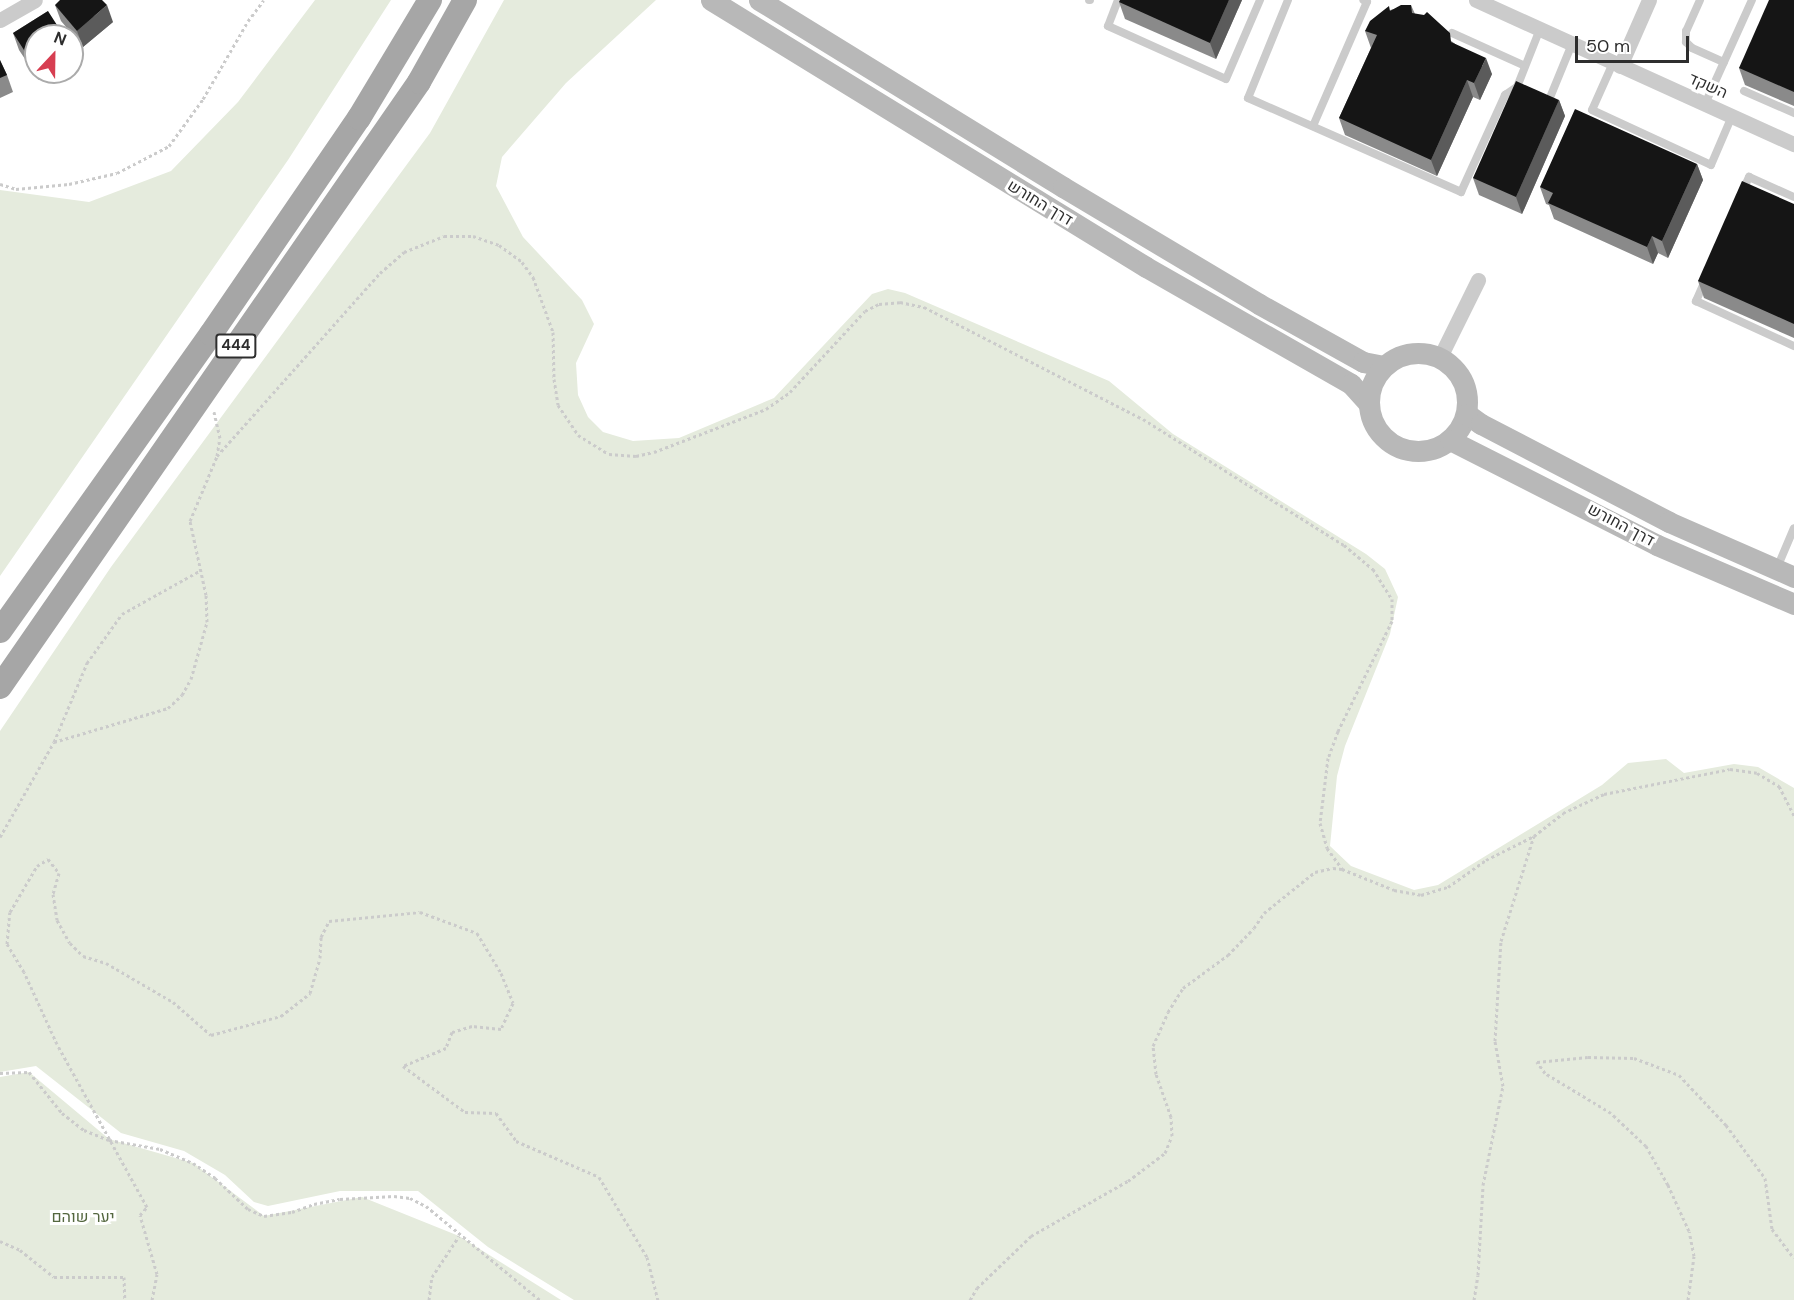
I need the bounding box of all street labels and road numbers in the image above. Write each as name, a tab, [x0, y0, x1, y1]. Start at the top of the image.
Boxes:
street label: השקד	[1686, 69, 1730, 103]
street label: דרך החורש	[1004, 176, 1076, 230]
road number: 444	[215, 334, 257, 358]
street label: דרך החורש	[1584, 499, 1658, 551]

